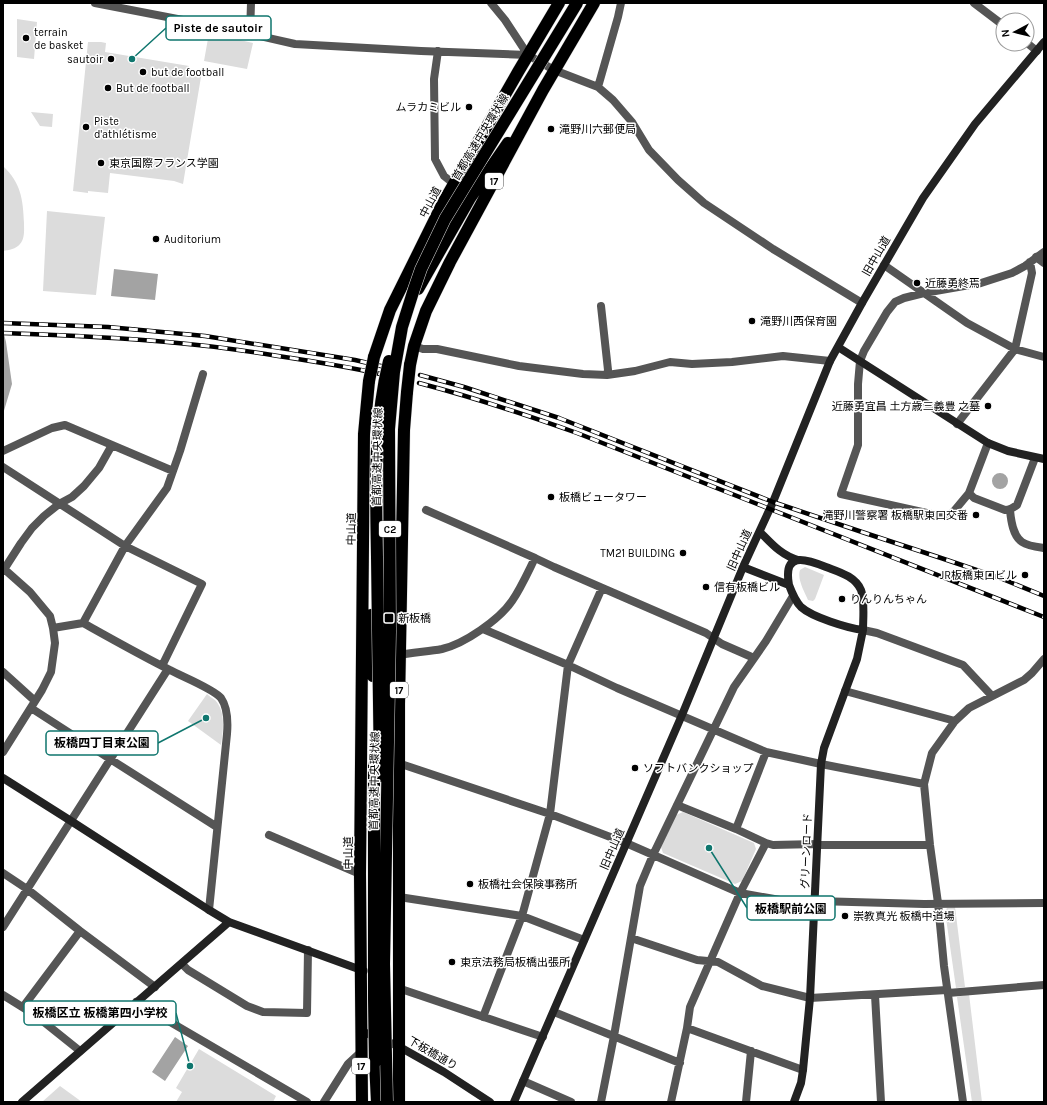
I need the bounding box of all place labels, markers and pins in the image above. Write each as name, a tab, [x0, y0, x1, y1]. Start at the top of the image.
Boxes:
callout: Piste de sautoir	[166, 16, 271, 40]
place label: terrain de basket	[34, 26, 83, 52]
marker: terrain de basket	[21, 33, 31, 43]
place label: sautoir	[67, 53, 103, 66]
marker: sautoir	[106, 54, 116, 64]
place label: but de football	[151, 66, 224, 79]
marker: but de football	[138, 67, 148, 77]
place label: But de football	[116, 82, 190, 95]
marker: But de football	[103, 83, 113, 93]
place label: ムラカミビル	[396, 101, 461, 114]
marker: ムラカミビル	[464, 102, 474, 112]
place label: Piste d'athlétisme	[94, 115, 157, 141]
marker: Piste d'athlétisme	[81, 122, 91, 132]
place label: 滝野川六郵便局	[559, 123, 636, 136]
marker: 滝野川六郵便局	[546, 124, 556, 134]
place label: 東京国際フランス学園	[109, 157, 219, 170]
marker: 東京国際フランス学園	[96, 158, 106, 168]
place label: Auditorium	[164, 233, 221, 246]
marker: Auditorium	[151, 234, 161, 244]
place label: 近藤勇終焉	[925, 277, 980, 290]
marker: 近藤勇終焉	[912, 278, 922, 288]
place label: 滝野川西保育園	[760, 315, 837, 328]
marker: 滝野川西保育園	[747, 316, 757, 326]
place label: 近藤勇宜昌 土方歳三義豊 之墓	[832, 400, 980, 413]
marker: 近藤勇宜昌 土方歳三義豊 之墓	[983, 401, 993, 411]
place label: 板橋ビュータワー	[559, 491, 647, 504]
marker: 板橋ビュータワー	[546, 492, 556, 502]
place label: 滝野川警察署 板橋駅東口交番	[822, 509, 968, 522]
marker: 滝野川警察署 板橋駅東口交番	[971, 510, 981, 520]
place label: TM21 BUILDING	[600, 547, 675, 560]
marker: TM21 BUILDING	[678, 548, 688, 558]
place label: JR板橋東口ビル	[940, 569, 1017, 582]
marker: JR板橋東口ビル	[1020, 570, 1030, 580]
place label: 信有板橋ビル	[714, 581, 780, 594]
marker: 信有板橋ビル	[701, 582, 711, 592]
place label: りんりんちゃん	[850, 593, 927, 606]
marker: りんりんちゃん	[837, 594, 847, 604]
marker: 新板橋	[383, 612, 395, 624]
place label: 新板橋	[398, 612, 431, 625]
callout: 板橋四丁目東公園	[46, 731, 158, 755]
place label: ソフトバンクショップ	[643, 762, 754, 775]
marker: ソフトバンクショップ	[630, 763, 640, 773]
place label: 板橋社会保険事務所	[478, 878, 578, 891]
marker: 板橋社会保険事務所	[465, 879, 475, 889]
callout: 板橋駅前公園	[747, 896, 835, 920]
place label: 崇教真光 板橋中道場	[853, 910, 955, 923]
marker: 崇教真光 板橋中道場	[840, 911, 850, 921]
place label: 東京法務局板橋出張所	[460, 956, 571, 969]
marker: 東京法務局板橋出張所	[447, 957, 457, 967]
callout: 板橋区立 板橋第四小学校	[24, 1001, 176, 1025]

